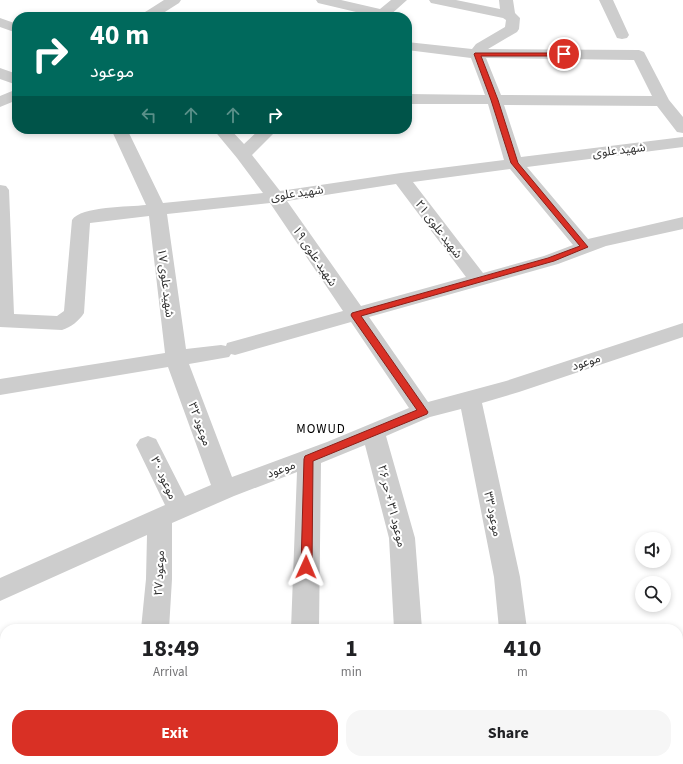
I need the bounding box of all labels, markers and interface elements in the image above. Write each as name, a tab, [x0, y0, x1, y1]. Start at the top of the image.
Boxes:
text: 40 m	[90, 15, 149, 55]
icon: right	[24, 28, 76, 80]
pin	[547, 37, 581, 71]
icon: arrive	[553, 43, 575, 65]
text: موعود	[90, 59, 134, 84]
icon: left	[138, 104, 160, 126]
icon: ahead	[180, 104, 202, 126]
icon: ahead	[222, 104, 244, 126]
icon: right	[264, 104, 286, 126]
street label: شهید علوی	[592, 139, 646, 162]
street label: شهید علوی	[270, 181, 325, 206]
street label: شهید علوی ۲۱	[411, 197, 466, 262]
street label: شهید علوی ۱۹	[288, 223, 341, 290]
street label: شهید علوی ۱۷	[153, 248, 178, 318]
street label: موعود	[570, 350, 603, 375]
street label: موعود ۳۲	[184, 400, 215, 448]
district label: MOWUD	[296, 420, 346, 438]
street label: موعود ۳۰	[146, 454, 181, 502]
street label: موعود	[264, 456, 298, 482]
street label: موعود ۳۱ + حر ۲۶	[373, 463, 410, 549]
street label: موعود ۳۳	[479, 490, 506, 538]
map controls	[635, 532, 671, 612]
button: sound	[635, 532, 671, 568]
position arrow	[285, 546, 327, 588]
street label: موعود ۲۷	[150, 550, 169, 596]
button: search	[635, 576, 671, 612]
text: 18:49	[141, 631, 199, 666]
text: 1	[345, 631, 358, 666]
text: 410	[503, 631, 541, 666]
text: Arrival	[153, 663, 188, 681]
text: min	[341, 663, 362, 681]
text: m	[517, 663, 528, 681]
button: Exit	[12, 710, 338, 756]
button: Share	[346, 710, 671, 756]

